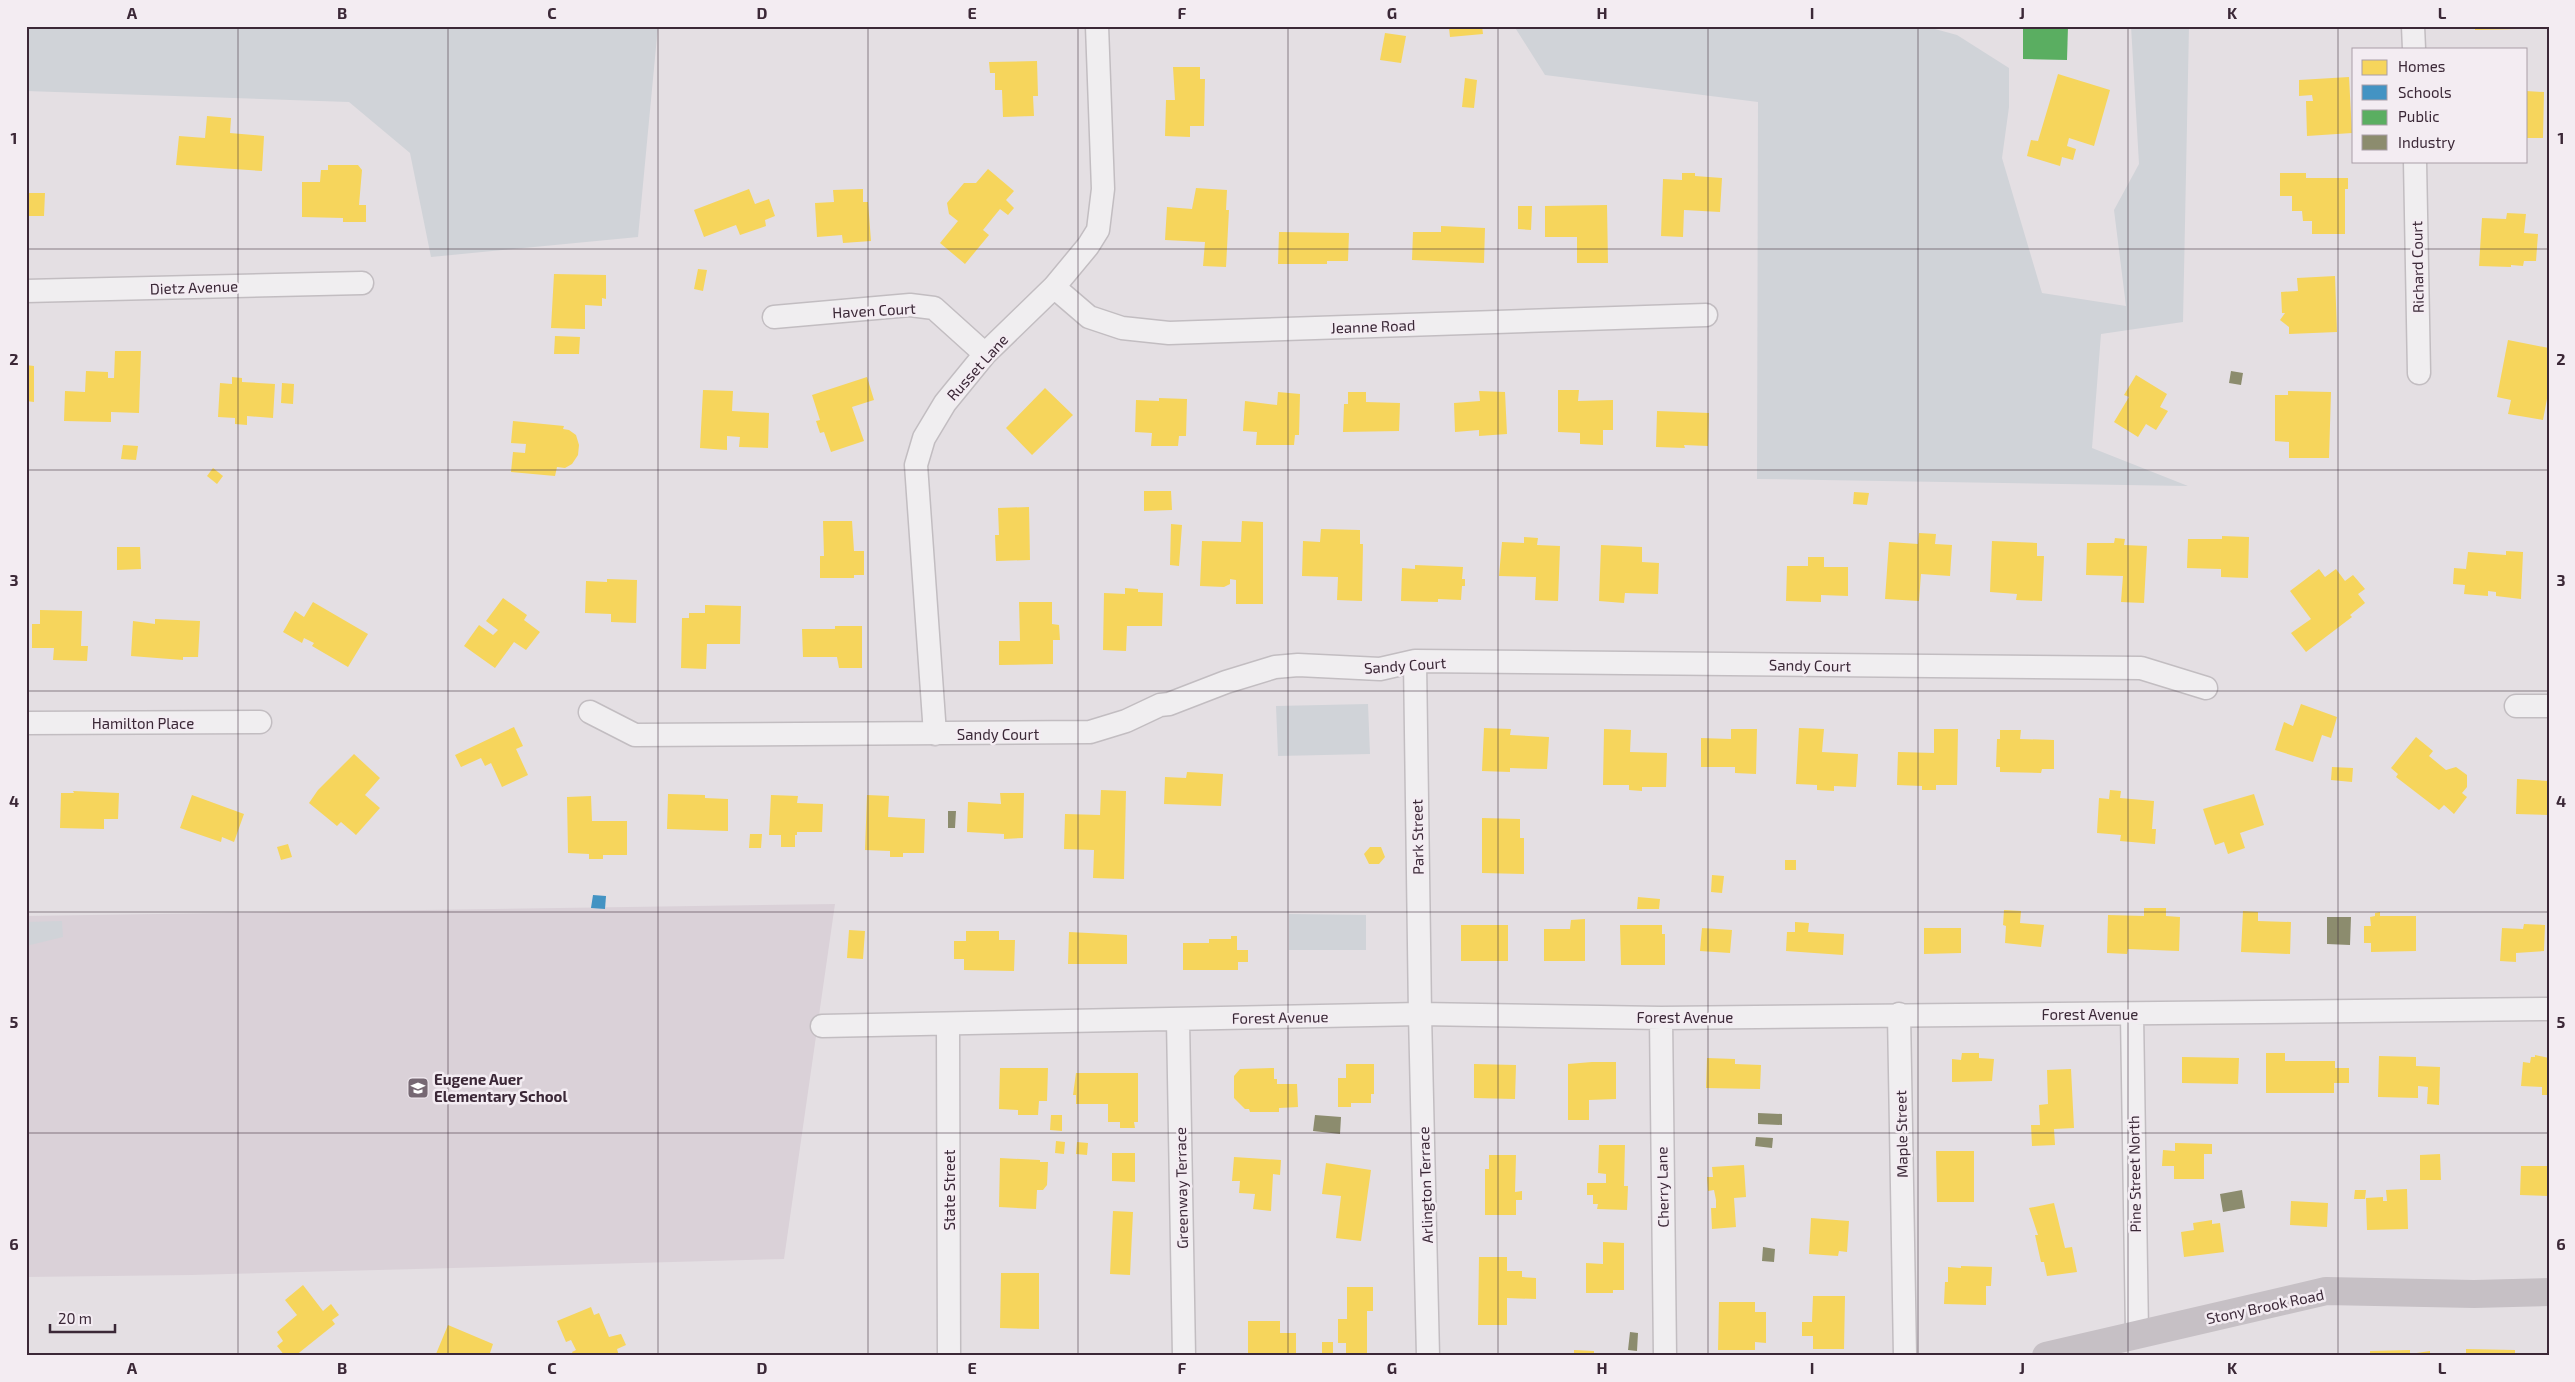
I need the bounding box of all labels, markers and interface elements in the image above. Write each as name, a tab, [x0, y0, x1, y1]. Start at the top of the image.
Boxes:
text: A	[127, 3, 138, 22]
text: B	[337, 3, 347, 22]
text: C	[547, 3, 557, 22]
text: D	[757, 3, 768, 22]
text: E	[967, 3, 977, 22]
text: F	[1178, 3, 1187, 22]
text: G	[1387, 3, 1397, 22]
text: H	[1596, 3, 1608, 22]
text: I	[1810, 3, 1814, 22]
text: J	[2019, 3, 2025, 22]
text: K	[2227, 3, 2238, 22]
text: L	[2438, 3, 2447, 22]
legend	[2352, 48, 2528, 162]
text: Homes	[2398, 57, 2445, 75]
text: Schools	[2398, 83, 2452, 101]
text: Public	[2398, 107, 2439, 125]
text: 1	[11, 128, 17, 147]
text: 1	[2558, 128, 2564, 147]
text: Industry	[2398, 133, 2455, 151]
street label: Richard Court	[2407, 220, 2427, 313]
street label: Dietz Avenue	[150, 276, 238, 298]
street label: Haven Court	[832, 299, 916, 321]
street label: Jeanne Road	[1330, 316, 1416, 336]
street label: Russet Lane	[943, 330, 1011, 404]
text: 2	[9, 349, 19, 368]
text: 2	[2556, 349, 2566, 368]
text: 3	[9, 570, 19, 589]
text: 3	[2556, 570, 2566, 589]
street label: Sandy Court	[1363, 653, 1447, 677]
street label: Sandy Court	[1769, 655, 1852, 675]
street label: Hamilton Place	[92, 714, 194, 732]
street label: Sandy Court	[957, 725, 1039, 743]
text: 4	[9, 791, 19, 810]
text: 4	[2556, 791, 2566, 810]
street label: Park Street	[1407, 799, 1427, 875]
street label: Forest Avenue	[2042, 1005, 2138, 1023]
street label: Forest Avenue	[1231, 1007, 1329, 1027]
street label: Forest Avenue	[1637, 1008, 1733, 1026]
text: 5	[10, 1012, 19, 1031]
text: 5	[2557, 1012, 2566, 1031]
place label: Eugene Auer Elementary School	[434, 1070, 567, 1106]
school or university icon: Eugene Auer Elementary School	[406, 1076, 430, 1100]
street label: Maple Street	[1891, 1090, 1911, 1178]
street label: Pine Street North	[2124, 1115, 2144, 1233]
street label: Arlington Terrace	[1414, 1126, 1436, 1244]
street label: Greenway Terrace	[1171, 1127, 1191, 1249]
street label: Cherry Lane	[1652, 1146, 1672, 1228]
street label: State Street	[940, 1149, 958, 1231]
text: 6	[9, 1234, 19, 1253]
text: 6	[2556, 1234, 2566, 1253]
street label: Stony Brook Road	[2205, 1285, 2325, 1327]
scale bar	[50, 1302, 115, 1334]
text: 20 m	[58, 1309, 92, 1327]
text: A	[127, 1358, 138, 1377]
text: B	[337, 1358, 347, 1377]
text: C	[547, 1358, 557, 1377]
text: D	[757, 1358, 768, 1377]
text: E	[967, 1358, 977, 1377]
text: F	[1178, 1358, 1187, 1377]
text: G	[1387, 1358, 1397, 1377]
text: H	[1596, 1358, 1608, 1377]
text: I	[1810, 1358, 1814, 1377]
text: J	[2019, 1358, 2025, 1377]
text: K	[2227, 1358, 2238, 1377]
text: L	[2438, 1358, 2447, 1377]

